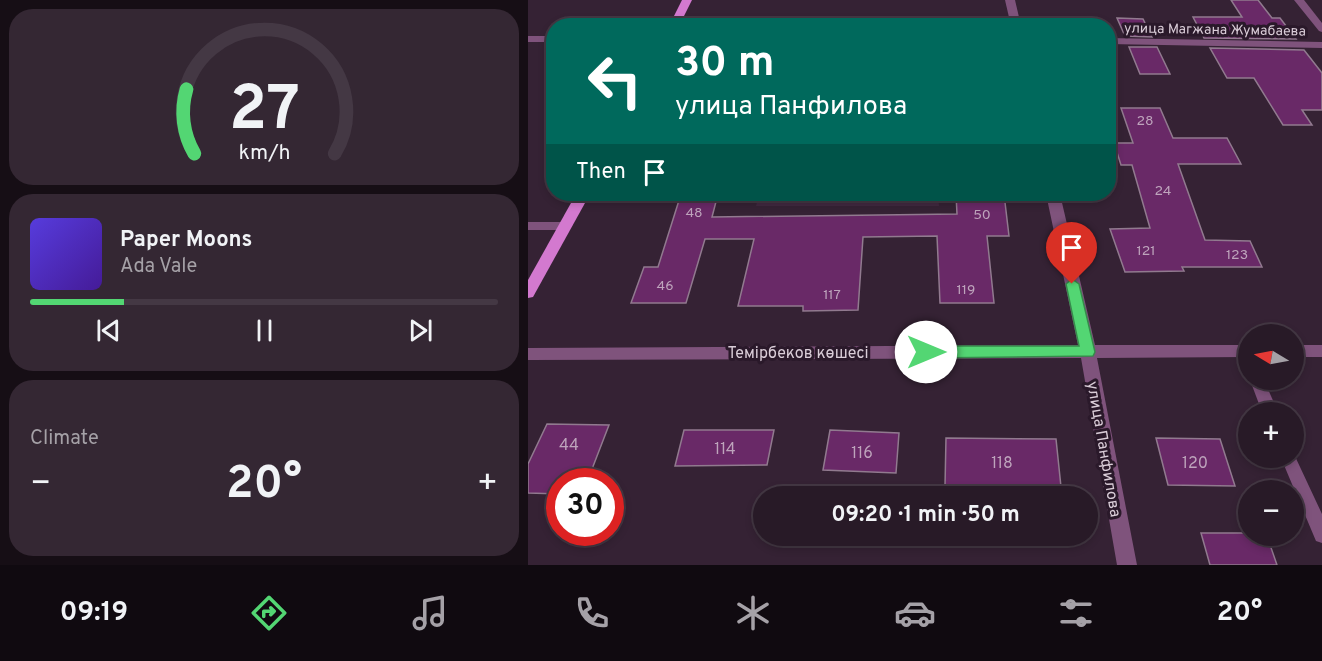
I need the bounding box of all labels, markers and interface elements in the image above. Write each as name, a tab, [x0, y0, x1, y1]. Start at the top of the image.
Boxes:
street label: улица Магжана Жумабаева	[1124, 20, 1306, 41]
text: 30 m	[675, 38, 774, 91]
icon: left	[576, 42, 654, 120]
text: 27	[228, 73, 300, 152]
text: улица Панфилова	[675, 90, 907, 124]
house number: 28	[1136, 113, 1154, 130]
text: km/h	[238, 141, 290, 168]
icon: arrive	[638, 156, 671, 189]
text: Then	[576, 159, 626, 186]
house number: 24	[1154, 183, 1172, 200]
house number: 48	[685, 205, 703, 222]
house number: 50	[973, 207, 991, 224]
pin	[1046, 222, 1097, 284]
text: Paper Moons	[120, 227, 252, 254]
icon: arrive	[1055, 231, 1088, 264]
house number: 121	[1136, 243, 1156, 260]
house number: 123	[1226, 247, 1248, 264]
text: Ada Vale	[120, 254, 197, 280]
house number: 46	[656, 278, 674, 295]
house number: 119	[957, 282, 975, 299]
house number: 117	[823, 287, 841, 304]
icon: previous	[92, 314, 125, 347]
icon: pause	[248, 314, 281, 347]
icon: next	[404, 314, 437, 347]
position arrow	[894, 320, 958, 384]
north arrow	[1238, 324, 1304, 390]
map controls	[1238, 324, 1304, 546]
street label: Темірбеков көшесі	[727, 344, 869, 364]
street label: улица Панфилова	[1081, 380, 1125, 519]
button: +	[1238, 402, 1304, 468]
text: Climate	[30, 426, 99, 452]
house number: 44	[559, 436, 579, 456]
house number: 114	[714, 440, 736, 460]
house number: 116	[851, 444, 873, 464]
house number: 118	[991, 454, 1013, 474]
house number: 120	[1182, 454, 1208, 474]
text: 20°	[226, 457, 302, 514]
text: −	[30, 464, 51, 506]
text: +	[477, 464, 498, 506]
speed limit sign: 30	[546, 468, 624, 546]
button: −	[1238, 480, 1304, 546]
text: 09:20 · 1 min · 50 m	[831, 502, 1020, 529]
icon: directions	[248, 592, 290, 634]
icon: music	[409, 592, 451, 634]
icon: phone	[571, 592, 613, 634]
icon: climate	[732, 592, 774, 634]
icon: car	[894, 592, 936, 634]
icon: filters	[1055, 592, 1097, 634]
text: 09:19	[60, 596, 128, 630]
text: 20°	[1217, 596, 1262, 630]

